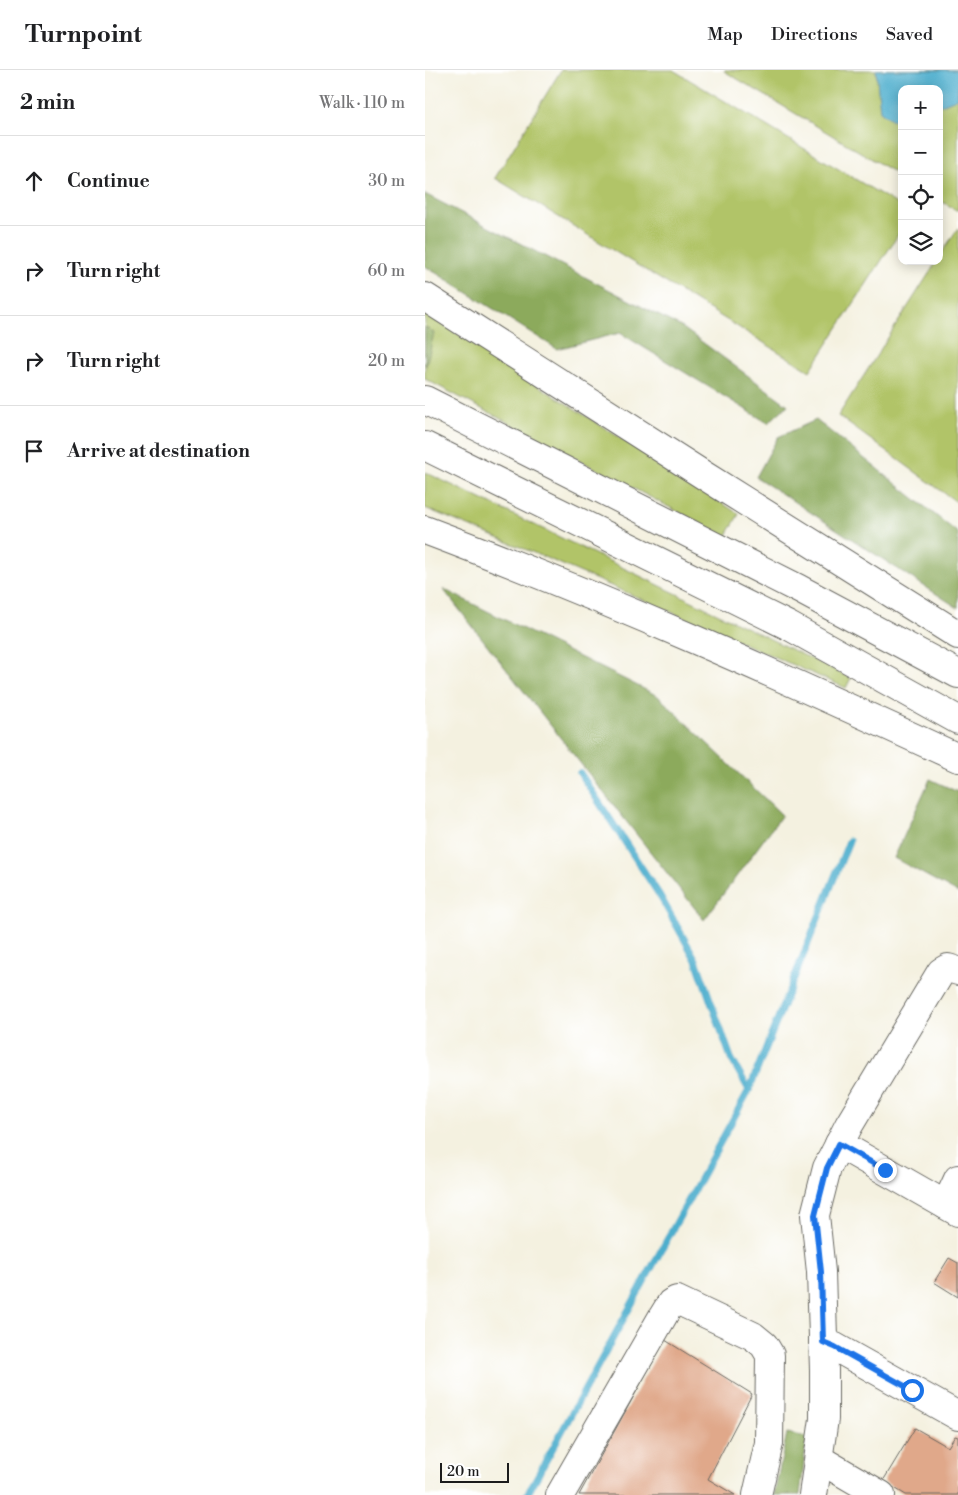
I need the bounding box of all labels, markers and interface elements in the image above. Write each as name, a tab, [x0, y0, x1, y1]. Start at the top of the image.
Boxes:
text: Turnpoint	[25, 20, 142, 50]
text: Map	[707, 23, 743, 46]
text: Directions	[771, 23, 858, 46]
text: Saved	[886, 23, 933, 46]
map controls	[898, 85, 943, 265]
button: +	[898, 85, 943, 130]
text: 2 min	[20, 90, 75, 116]
text: Walk · 110 m	[319, 93, 405, 113]
button: −	[898, 130, 943, 175]
icon: ahead	[20, 167, 48, 195]
text: Continue	[67, 169, 150, 193]
text: 30 m	[368, 171, 405, 191]
button: locate	[898, 175, 943, 220]
button: layers	[898, 220, 943, 265]
icon: right	[20, 257, 48, 285]
text: Turn right	[67, 259, 160, 283]
text: 60 m	[367, 261, 405, 281]
icon: right	[20, 347, 48, 375]
text: Turn right	[67, 349, 160, 373]
text: 20 m	[368, 351, 405, 371]
icon: arrive	[20, 437, 48, 465]
text: Arrive at destination	[67, 439, 250, 463]
route end	[874, 1159, 897, 1182]
route start	[901, 1379, 924, 1402]
scale bar	[440, 1460, 509, 1483]
text: 20 m	[447, 1463, 479, 1481]

